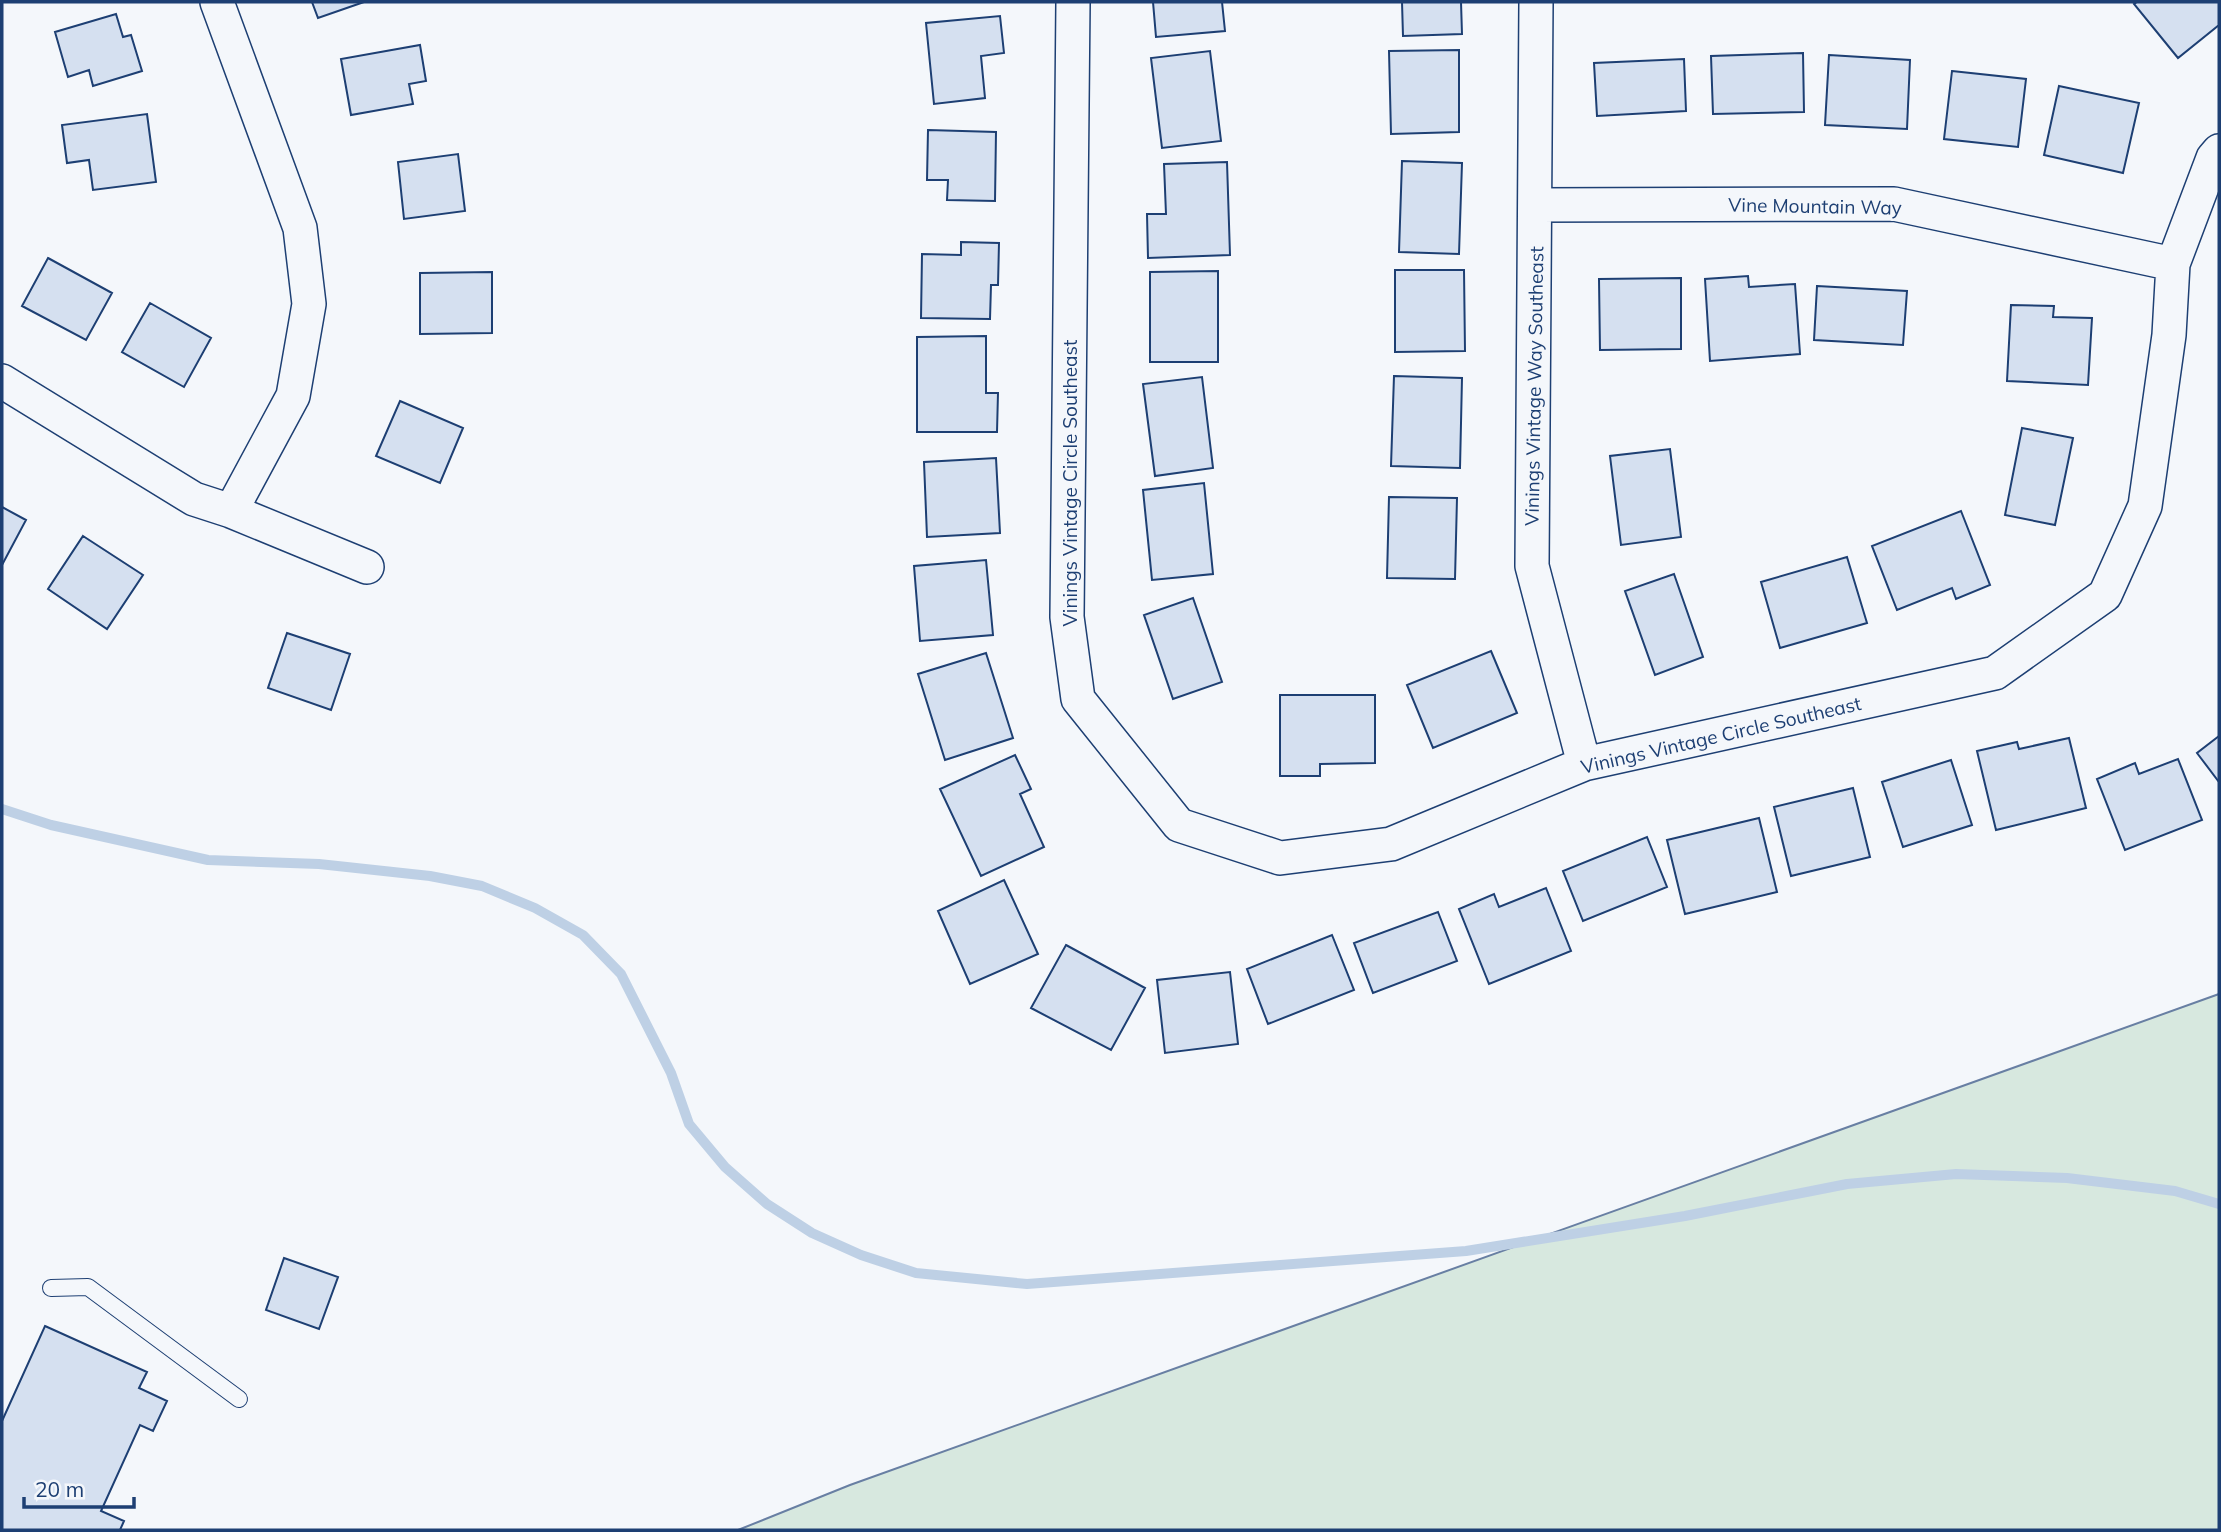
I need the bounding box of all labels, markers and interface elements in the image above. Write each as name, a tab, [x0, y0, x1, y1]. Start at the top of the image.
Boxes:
street label: Vine Mountain Way	[1728, 192, 1902, 220]
street label: Vinings Vintage Way Southeast	[1520, 246, 1548, 526]
street label: Vinings Vintage Circle Southeast	[1058, 339, 1082, 626]
street label: Vinings Vintage Circle Southeast	[1579, 691, 1864, 779]
scale bar	[24, 1466, 135, 1510]
text: 20 m	[35, 1476, 84, 1502]

